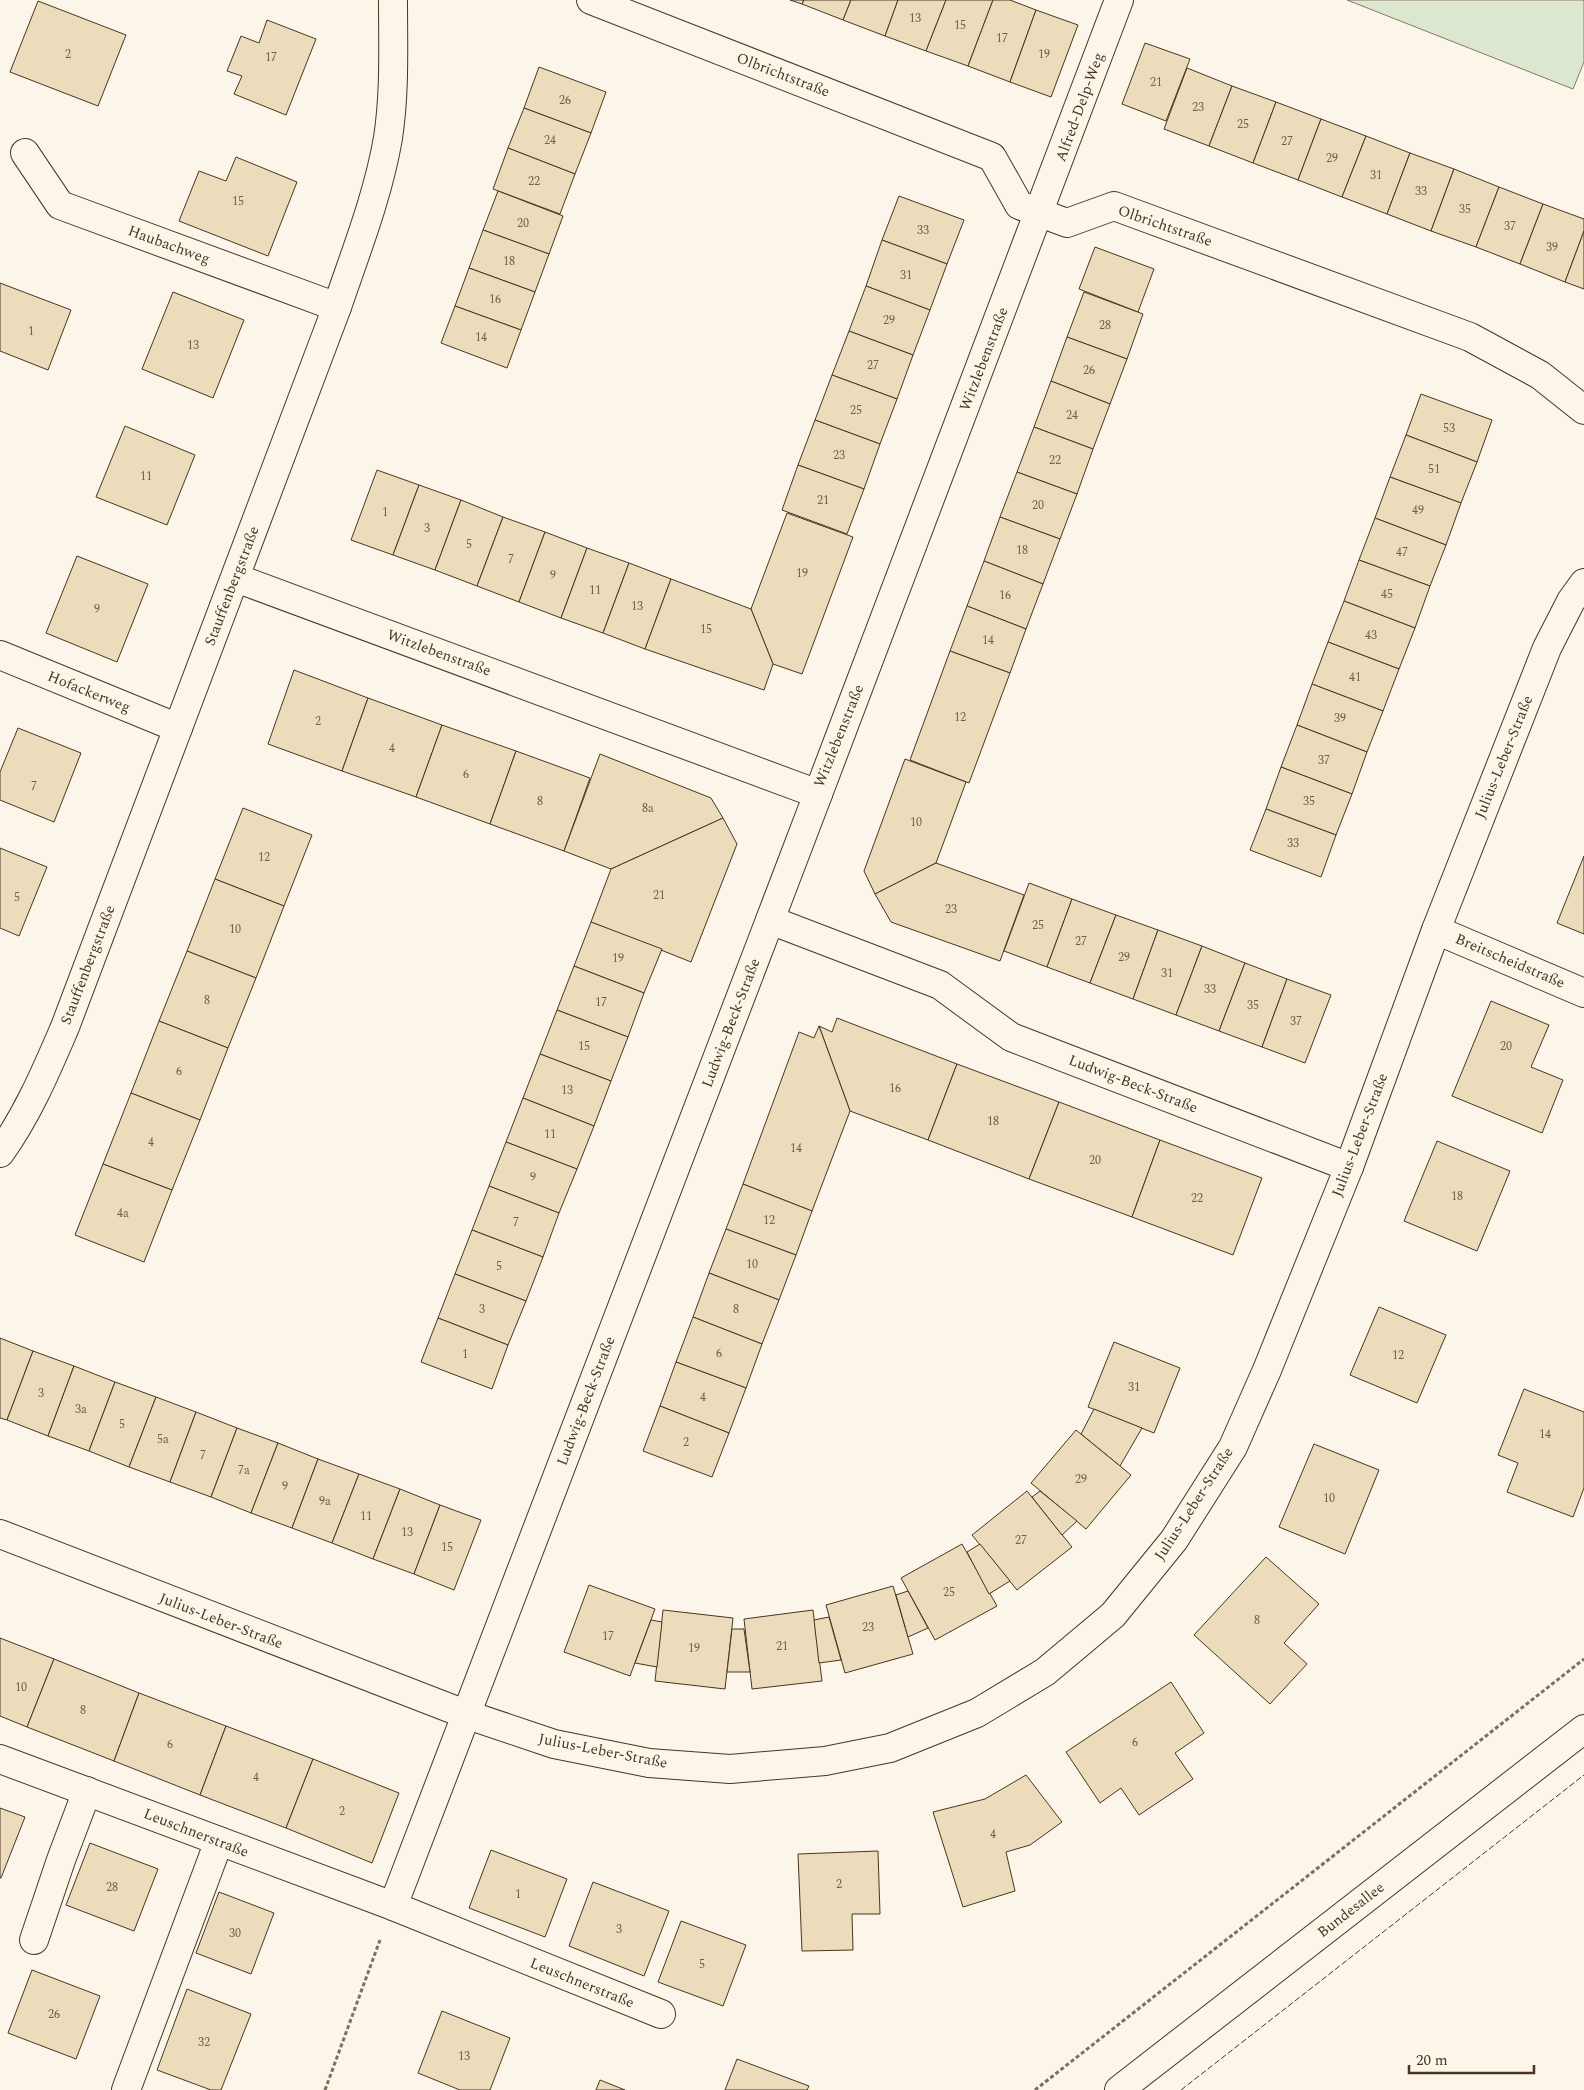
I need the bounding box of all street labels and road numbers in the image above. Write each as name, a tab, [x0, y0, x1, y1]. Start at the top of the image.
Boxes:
street label: Olbrichtstraße	[733, 47, 833, 103]
street label: Alfred-Delp-Weg	[1050, 49, 1110, 165]
street label: Olbrichtstraße	[1115, 199, 1215, 253]
street label: Haubachweg	[125, 219, 213, 271]
street label: Witzlebenstraße	[954, 304, 1014, 414]
street label: Stauffenbergstraße	[199, 523, 265, 649]
street label: Witzlebenstraße	[384, 623, 494, 683]
street label: Hofackerweg	[44, 665, 134, 719]
street label: Witzlebenstraße	[808, 681, 870, 791]
street label: Julius-Leber-Straße	[1469, 692, 1539, 822]
street label: Stauffenbergstraße	[55, 902, 121, 1028]
street label: Breitscheidstraße	[1451, 927, 1569, 995]
street label: Ludwig-Beck-Straße	[696, 955, 766, 1091]
street label: Ludwig-Beck-Straße	[1065, 1049, 1201, 1119]
street label: Julius-Leber-Straße	[1326, 1070, 1394, 1200]
street label: Ludwig-Beck-Straße	[551, 1333, 621, 1469]
street label: Julius-Leber-Straße	[1149, 1443, 1239, 1565]
street label: Julius-Leber-Straße	[156, 1587, 286, 1655]
street label: Julius-Leber-Straße	[537, 1727, 669, 1775]
street label: Leuschnerstraße	[140, 1802, 252, 1864]
street label: Bundesallee	[1312, 1876, 1390, 1944]
street label: Leuschnerstraße	[526, 1952, 638, 2014]

